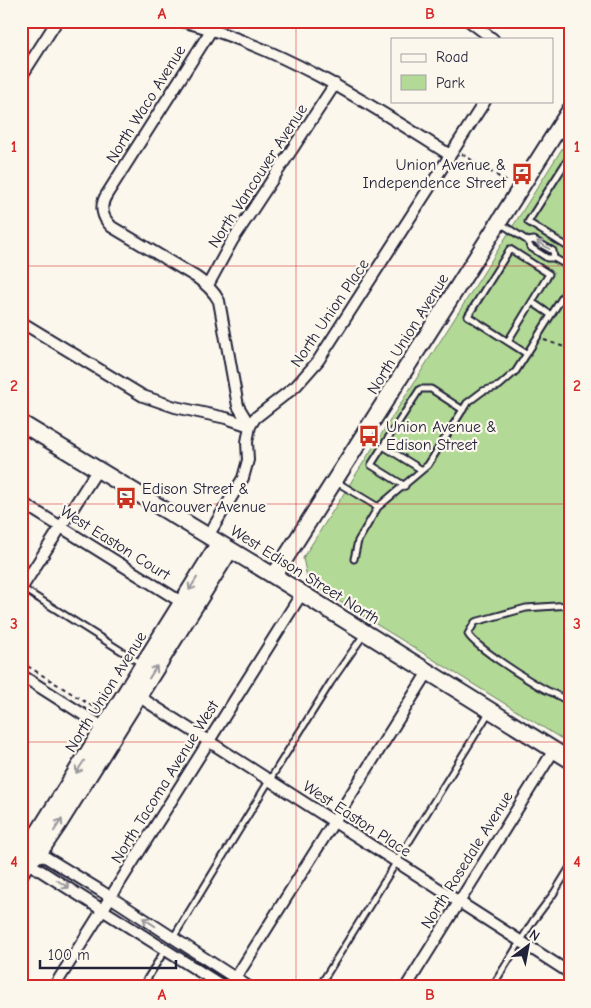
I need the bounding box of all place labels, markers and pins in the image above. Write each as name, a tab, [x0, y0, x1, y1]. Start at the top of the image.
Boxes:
place label: Union Avenue & Independence Street	[363, 156, 506, 192]
bus stop icon: Union Avenue & Independence Street	[509, 161, 535, 187]
place label: Union Avenue & Edison Street	[386, 418, 497, 454]
bus stop icon: Union Avenue & Edison Street	[356, 423, 382, 449]
place label: Edison Street & Vancouver Avenue	[142, 480, 266, 516]
bus stop icon: Edison Street & Vancouver Avenue	[113, 485, 139, 511]

